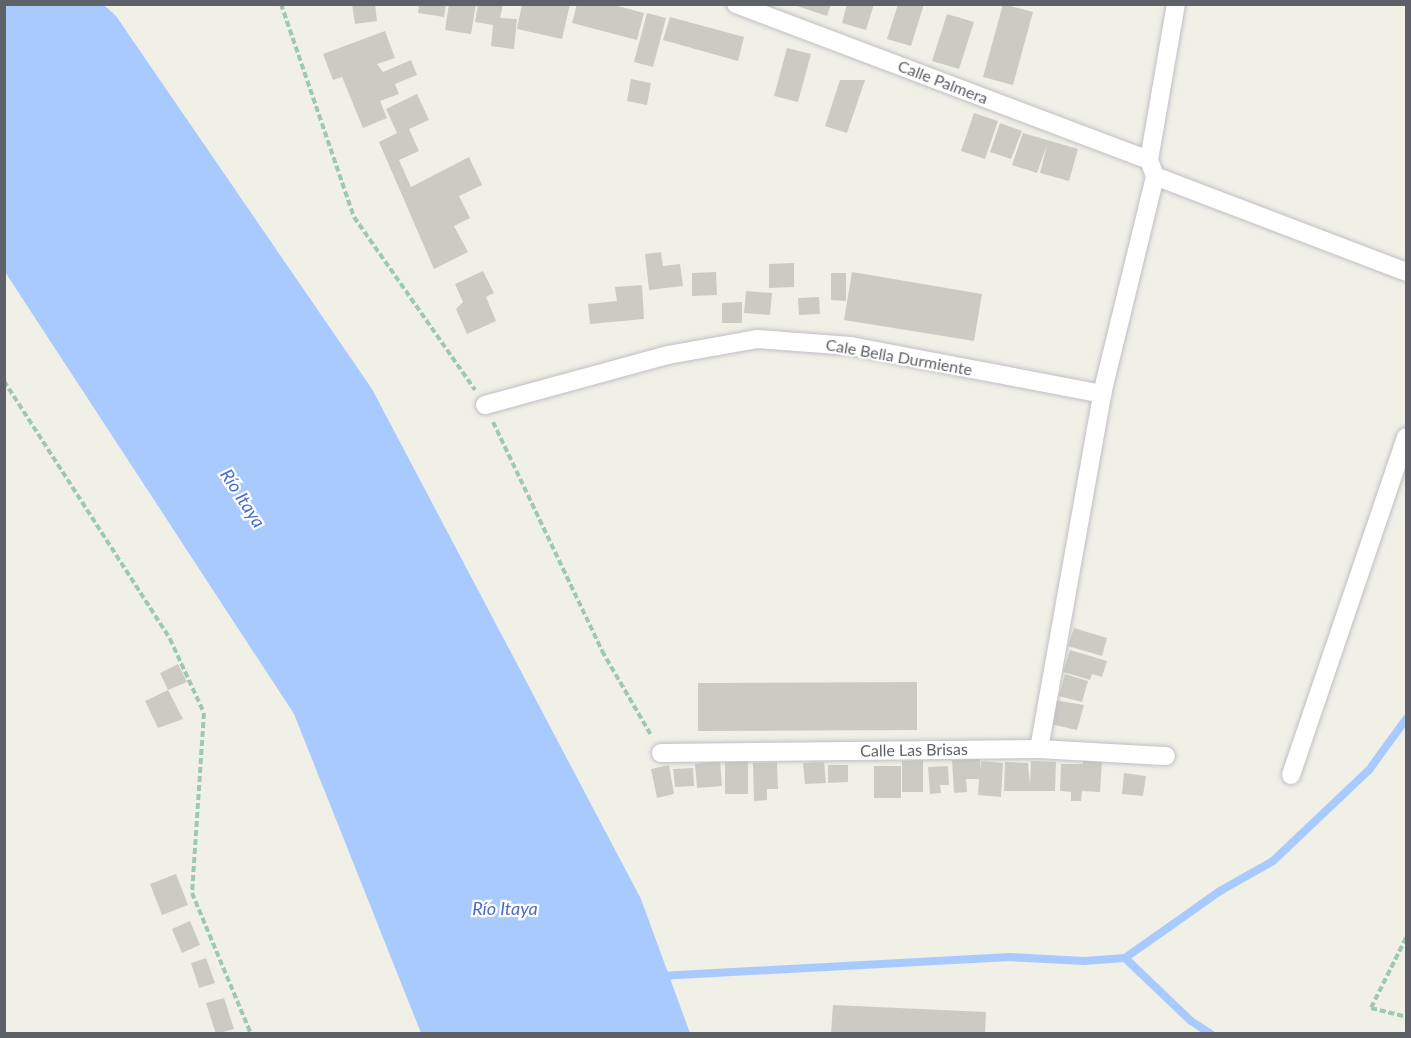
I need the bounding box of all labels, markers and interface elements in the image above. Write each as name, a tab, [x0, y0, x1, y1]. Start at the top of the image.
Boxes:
street label: Calle Palmera	[895, 56, 991, 108]
street label: Cale Bella Durmiente	[824, 335, 974, 379]
water label: Río Itaya	[216, 465, 270, 531]
street label: Calle Las Brisas	[860, 739, 968, 761]
water label: Río Itaya	[472, 897, 538, 919]

